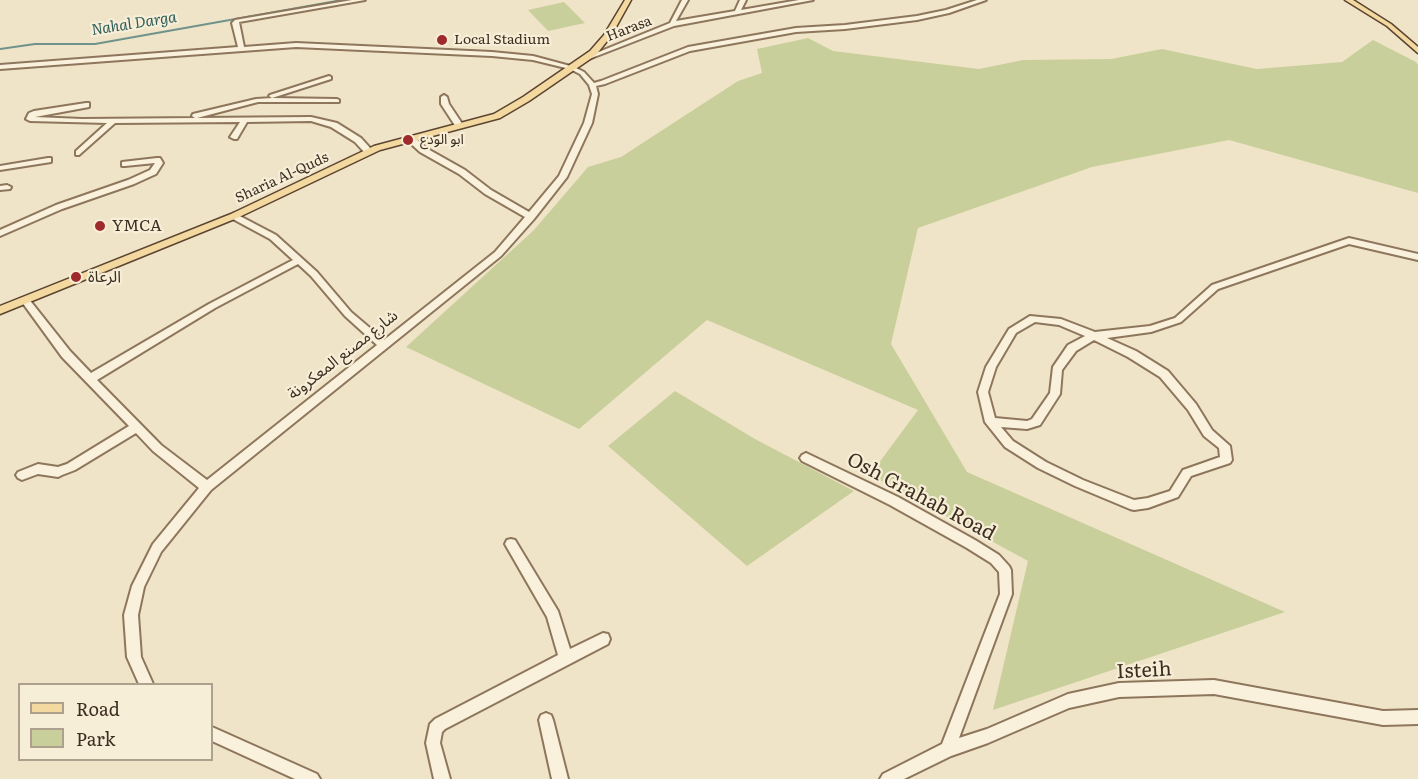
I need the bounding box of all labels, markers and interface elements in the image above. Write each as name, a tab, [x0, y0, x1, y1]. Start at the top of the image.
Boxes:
water label: Nahal Darga	[90, 8, 178, 40]
street label: Harasa	[604, 13, 654, 45]
place label: Local Stadium	[454, 32, 550, 48]
marker: Local Stadium	[435, 33, 449, 47]
place label: ابو الودع	[420, 132, 464, 148]
marker: ابو الودع	[401, 133, 415, 147]
street label: Sharia Al-Quds	[233, 149, 331, 207]
place label: YMCA	[112, 216, 162, 236]
marker: YMCA	[93, 219, 107, 233]
place label: الرعاة	[88, 267, 121, 287]
marker: الرعاة	[69, 270, 83, 284]
street label: شارع مصنع المعكرونة	[284, 306, 402, 404]
street label: Osh Grahab Road	[843, 448, 999, 546]
street label: Isteih	[1116, 658, 1172, 684]
legend	[18, 683, 213, 761]
text: Road	[76, 695, 120, 722]
text: Park	[76, 725, 115, 752]

